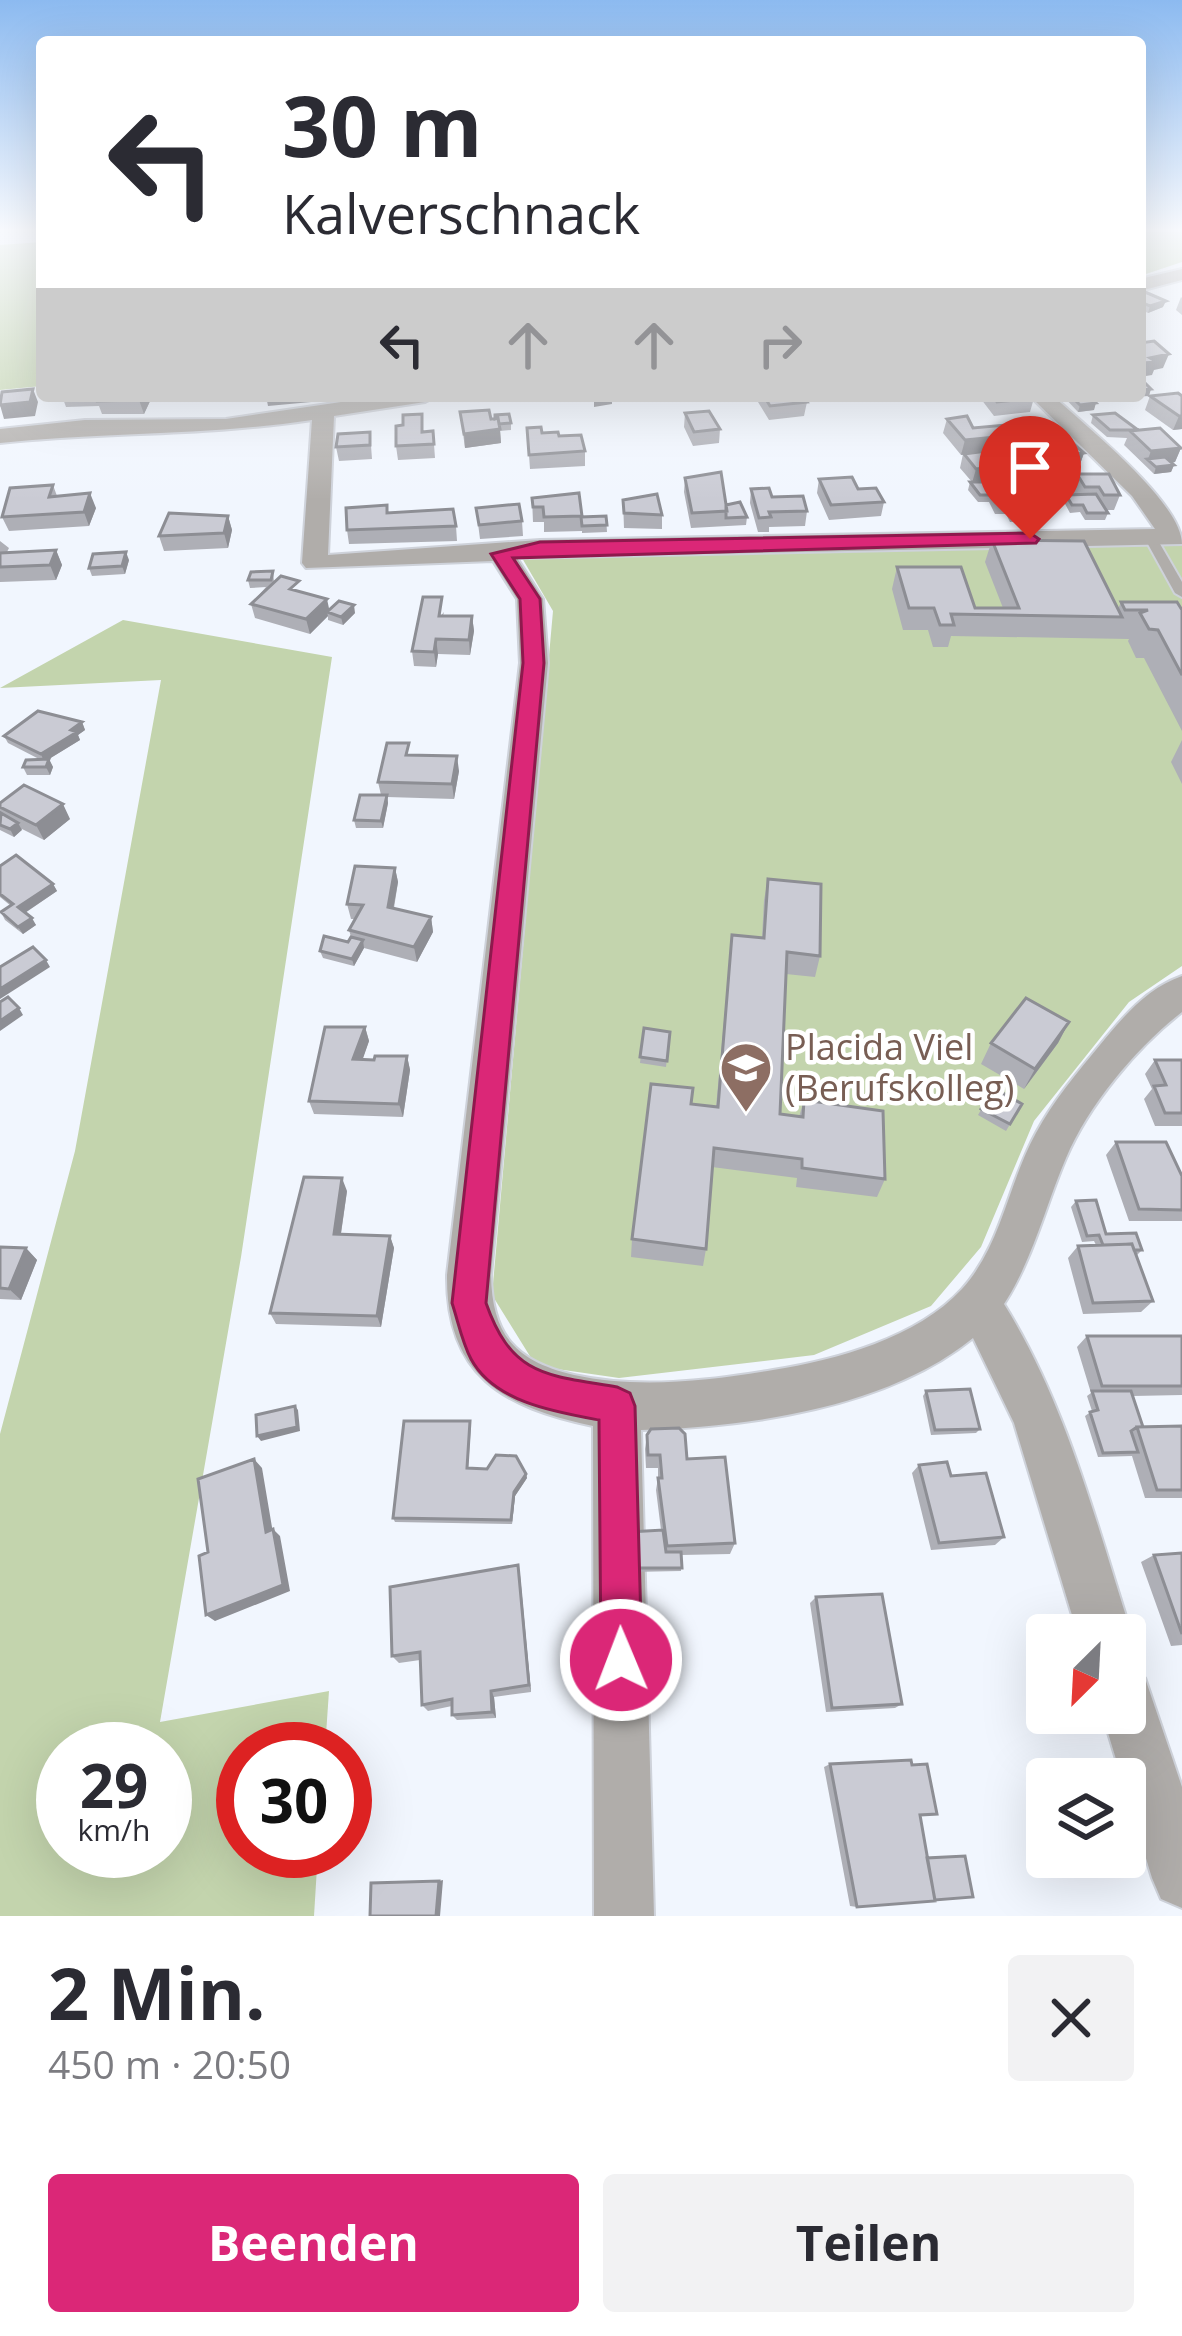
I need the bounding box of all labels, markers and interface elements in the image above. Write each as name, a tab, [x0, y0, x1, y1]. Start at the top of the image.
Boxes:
text: 30 m	[282, 67, 482, 182]
icon: left	[84, 84, 240, 240]
text: Kalverschnack	[282, 176, 640, 250]
icon: left	[369, 312, 435, 378]
icon: ahead	[495, 312, 561, 378]
icon: ahead	[621, 312, 687, 378]
icon: right	[747, 312, 813, 378]
pin	[979, 416, 1081, 539]
icon: arrive	[997, 434, 1063, 500]
place label: Placida Viel (Berufskolleg)	[785, 1022, 1014, 1112]
school or university icon: Placida Viel (Berufskolleg)	[718, 1040, 774, 1114]
position arrow	[558, 1597, 684, 1723]
north arrow	[1026, 1614, 1146, 1734]
map controls	[1026, 1614, 1146, 1878]
speed limit sign: 30	[216, 1722, 372, 1878]
text: 29	[80, 1744, 148, 1826]
button: layers	[1026, 1758, 1146, 1878]
text: km/h	[78, 1809, 150, 1850]
text: 2 Min.	[48, 1943, 266, 2041]
button: close	[1008, 1955, 1134, 2081]
text: 450 m · 20:50	[48, 2037, 291, 2090]
button: Beenden	[48, 2174, 579, 2312]
button: Teilen	[603, 2174, 1134, 2312]

